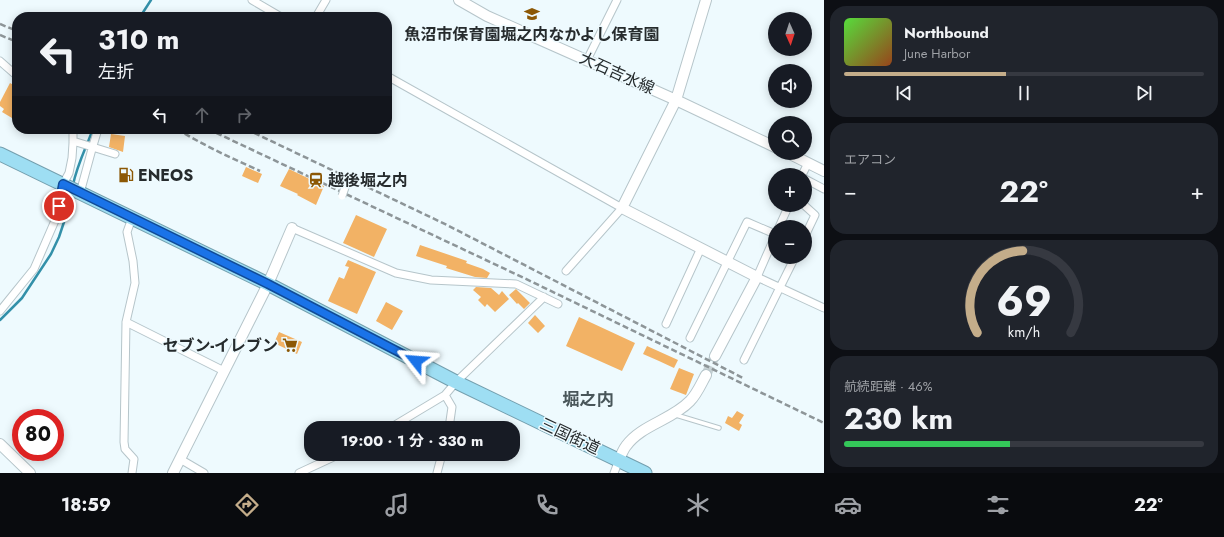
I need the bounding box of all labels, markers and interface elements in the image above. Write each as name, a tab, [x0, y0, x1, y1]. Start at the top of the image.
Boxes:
school or university icon: 魚沼市保育園堀之内なかよし保育園	[523, 5, 541, 23]
north arrow	[768, 12, 812, 56]
map controls	[768, 12, 812, 264]
text: 310 m	[98, 19, 180, 60]
text: Northbound	[904, 22, 989, 44]
place label: 魚沼市保育園堀之内なかよし保育園	[404, 23, 660, 46]
icon: left	[32, 28, 84, 80]
text: June Harbor	[904, 44, 970, 63]
street label: 大石吉水線	[576, 46, 658, 100]
text: 左折	[98, 59, 134, 85]
button: sound	[768, 64, 812, 108]
icon: previous	[893, 82, 915, 104]
icon: pause	[1013, 82, 1035, 104]
icon: next	[1133, 82, 1155, 104]
icon: left	[149, 104, 171, 126]
icon: ahead	[191, 104, 213, 126]
icon: right	[233, 104, 255, 126]
button: search	[768, 116, 812, 160]
text: エアコン	[844, 150, 896, 169]
place label: ENEOS	[138, 164, 193, 187]
fuel station icon: ENEOS	[117, 166, 135, 184]
button: +	[768, 168, 812, 212]
place label: 越後堀之内	[328, 169, 408, 192]
text: 22°	[1000, 170, 1048, 213]
station icon: 越後堀之内	[307, 171, 325, 189]
text: −	[844, 175, 857, 207]
text: +	[1190, 175, 1204, 207]
pin	[42, 189, 76, 223]
icon: arrive	[48, 195, 70, 217]
button: −	[768, 220, 812, 264]
text: 69	[996, 271, 1052, 332]
text: km/h	[1008, 321, 1040, 341]
place label: セブン-イレブン	[162, 334, 278, 357]
supermarket icon: セブン-イレブン	[281, 336, 299, 354]
position arrow	[395, 340, 437, 382]
text: 航続距離 · 46%	[844, 377, 933, 396]
district label: 堀之内	[563, 387, 614, 411]
text: 230 km	[844, 397, 953, 440]
speed limit sign: 80	[12, 409, 64, 461]
street label: 三国街道	[536, 412, 604, 460]
text: 19:00 · 1 分 · 330 m	[341, 430, 483, 452]
icon: directions	[233, 491, 261, 519]
icon: music	[383, 491, 411, 519]
icon: phone	[533, 491, 561, 519]
icon: climate	[684, 491, 712, 519]
icon: car	[834, 491, 862, 519]
icon: filters	[984, 491, 1012, 519]
text: 18:59	[61, 492, 111, 518]
text: 22°	[1134, 492, 1163, 518]

